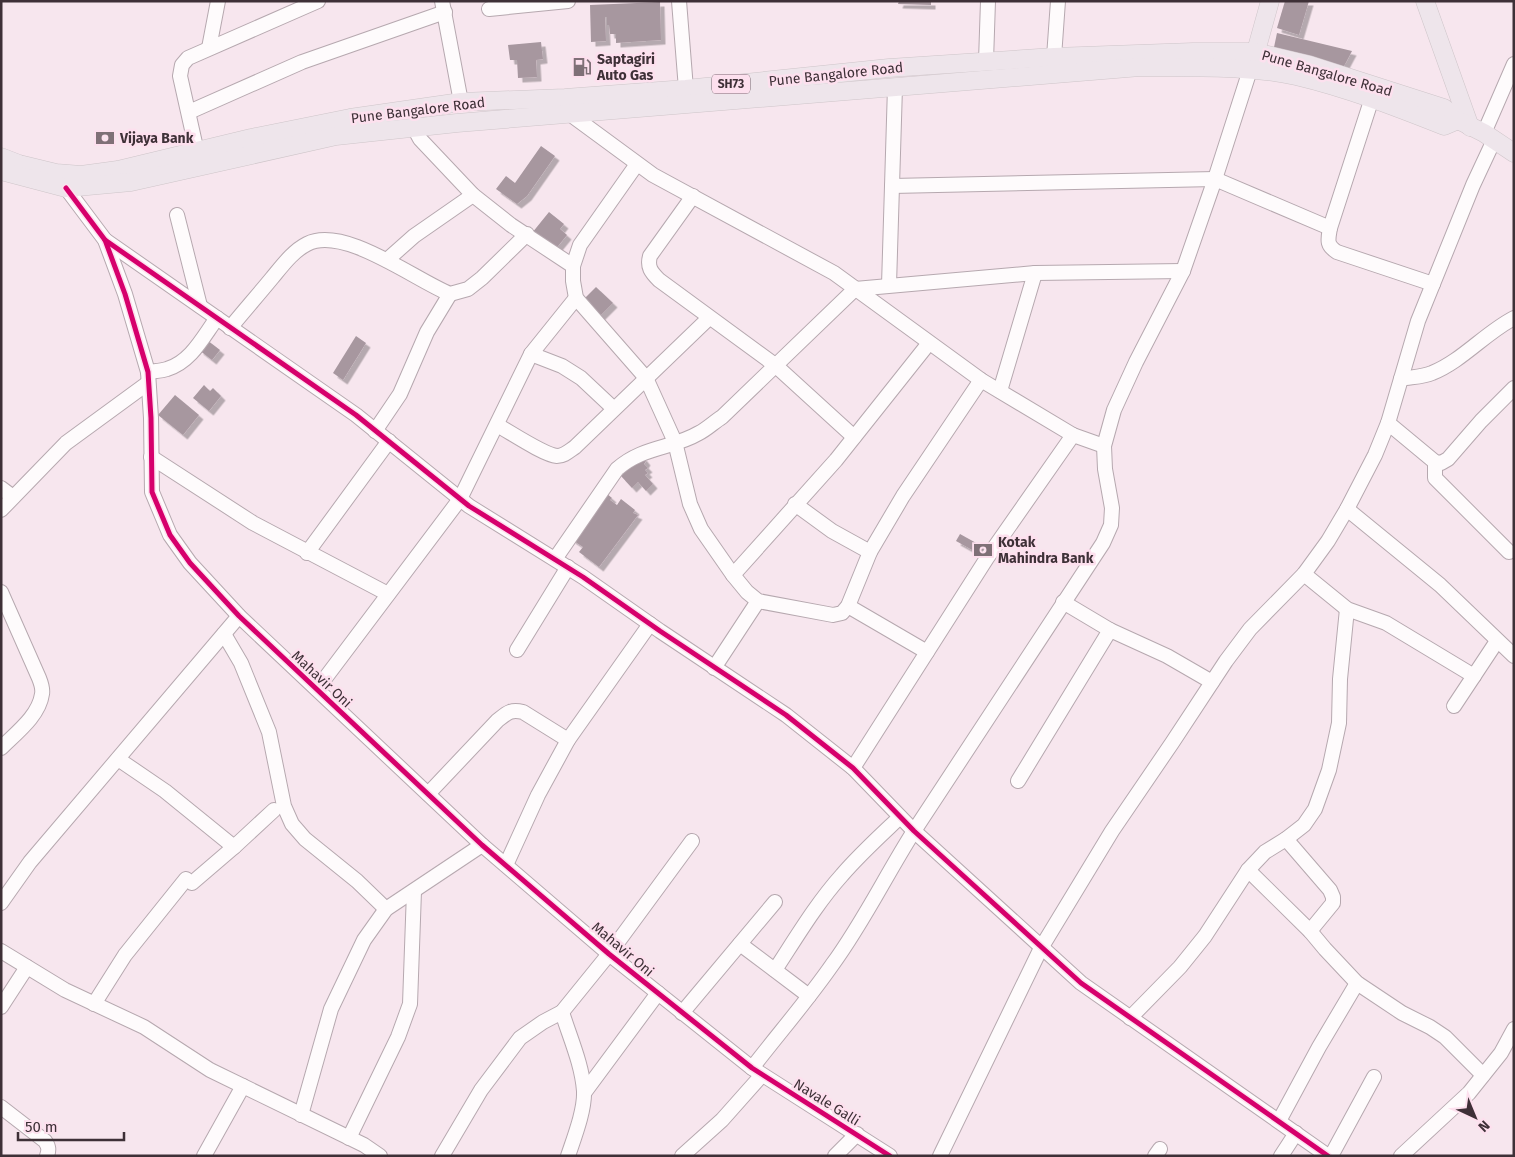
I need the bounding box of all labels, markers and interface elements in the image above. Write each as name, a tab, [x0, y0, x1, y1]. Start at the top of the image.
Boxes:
street label: Pune Bangalore Road	[1260, 47, 1394, 100]
place label: Saptagiri Auto Gas	[596, 51, 655, 84]
fuel station icon: Saptagiri Auto Gas	[571, 56, 593, 78]
street label: Pune Bangalore Road	[768, 59, 904, 90]
road number: SH73	[712, 74, 750, 94]
street label: Pune Bangalore Road	[350, 94, 486, 127]
bank icon: Vijaya Bank	[94, 127, 116, 149]
place label: Vijaya Bank	[119, 130, 194, 147]
place label: Kotak Mahindra Bank	[998, 534, 1094, 567]
bank icon: Kotak Mahindra Bank	[972, 539, 994, 561]
street label: Mahavir Oni	[288, 647, 355, 711]
street label: Mahavir Oni	[588, 918, 657, 980]
street label: Navale Galli	[790, 1075, 863, 1129]
north arrow	[1450, 1092, 1500, 1142]
scale bar	[18, 1110, 124, 1142]
text: N	[1474, 1117, 1493, 1135]
text: 50 m	[25, 1118, 58, 1136]

